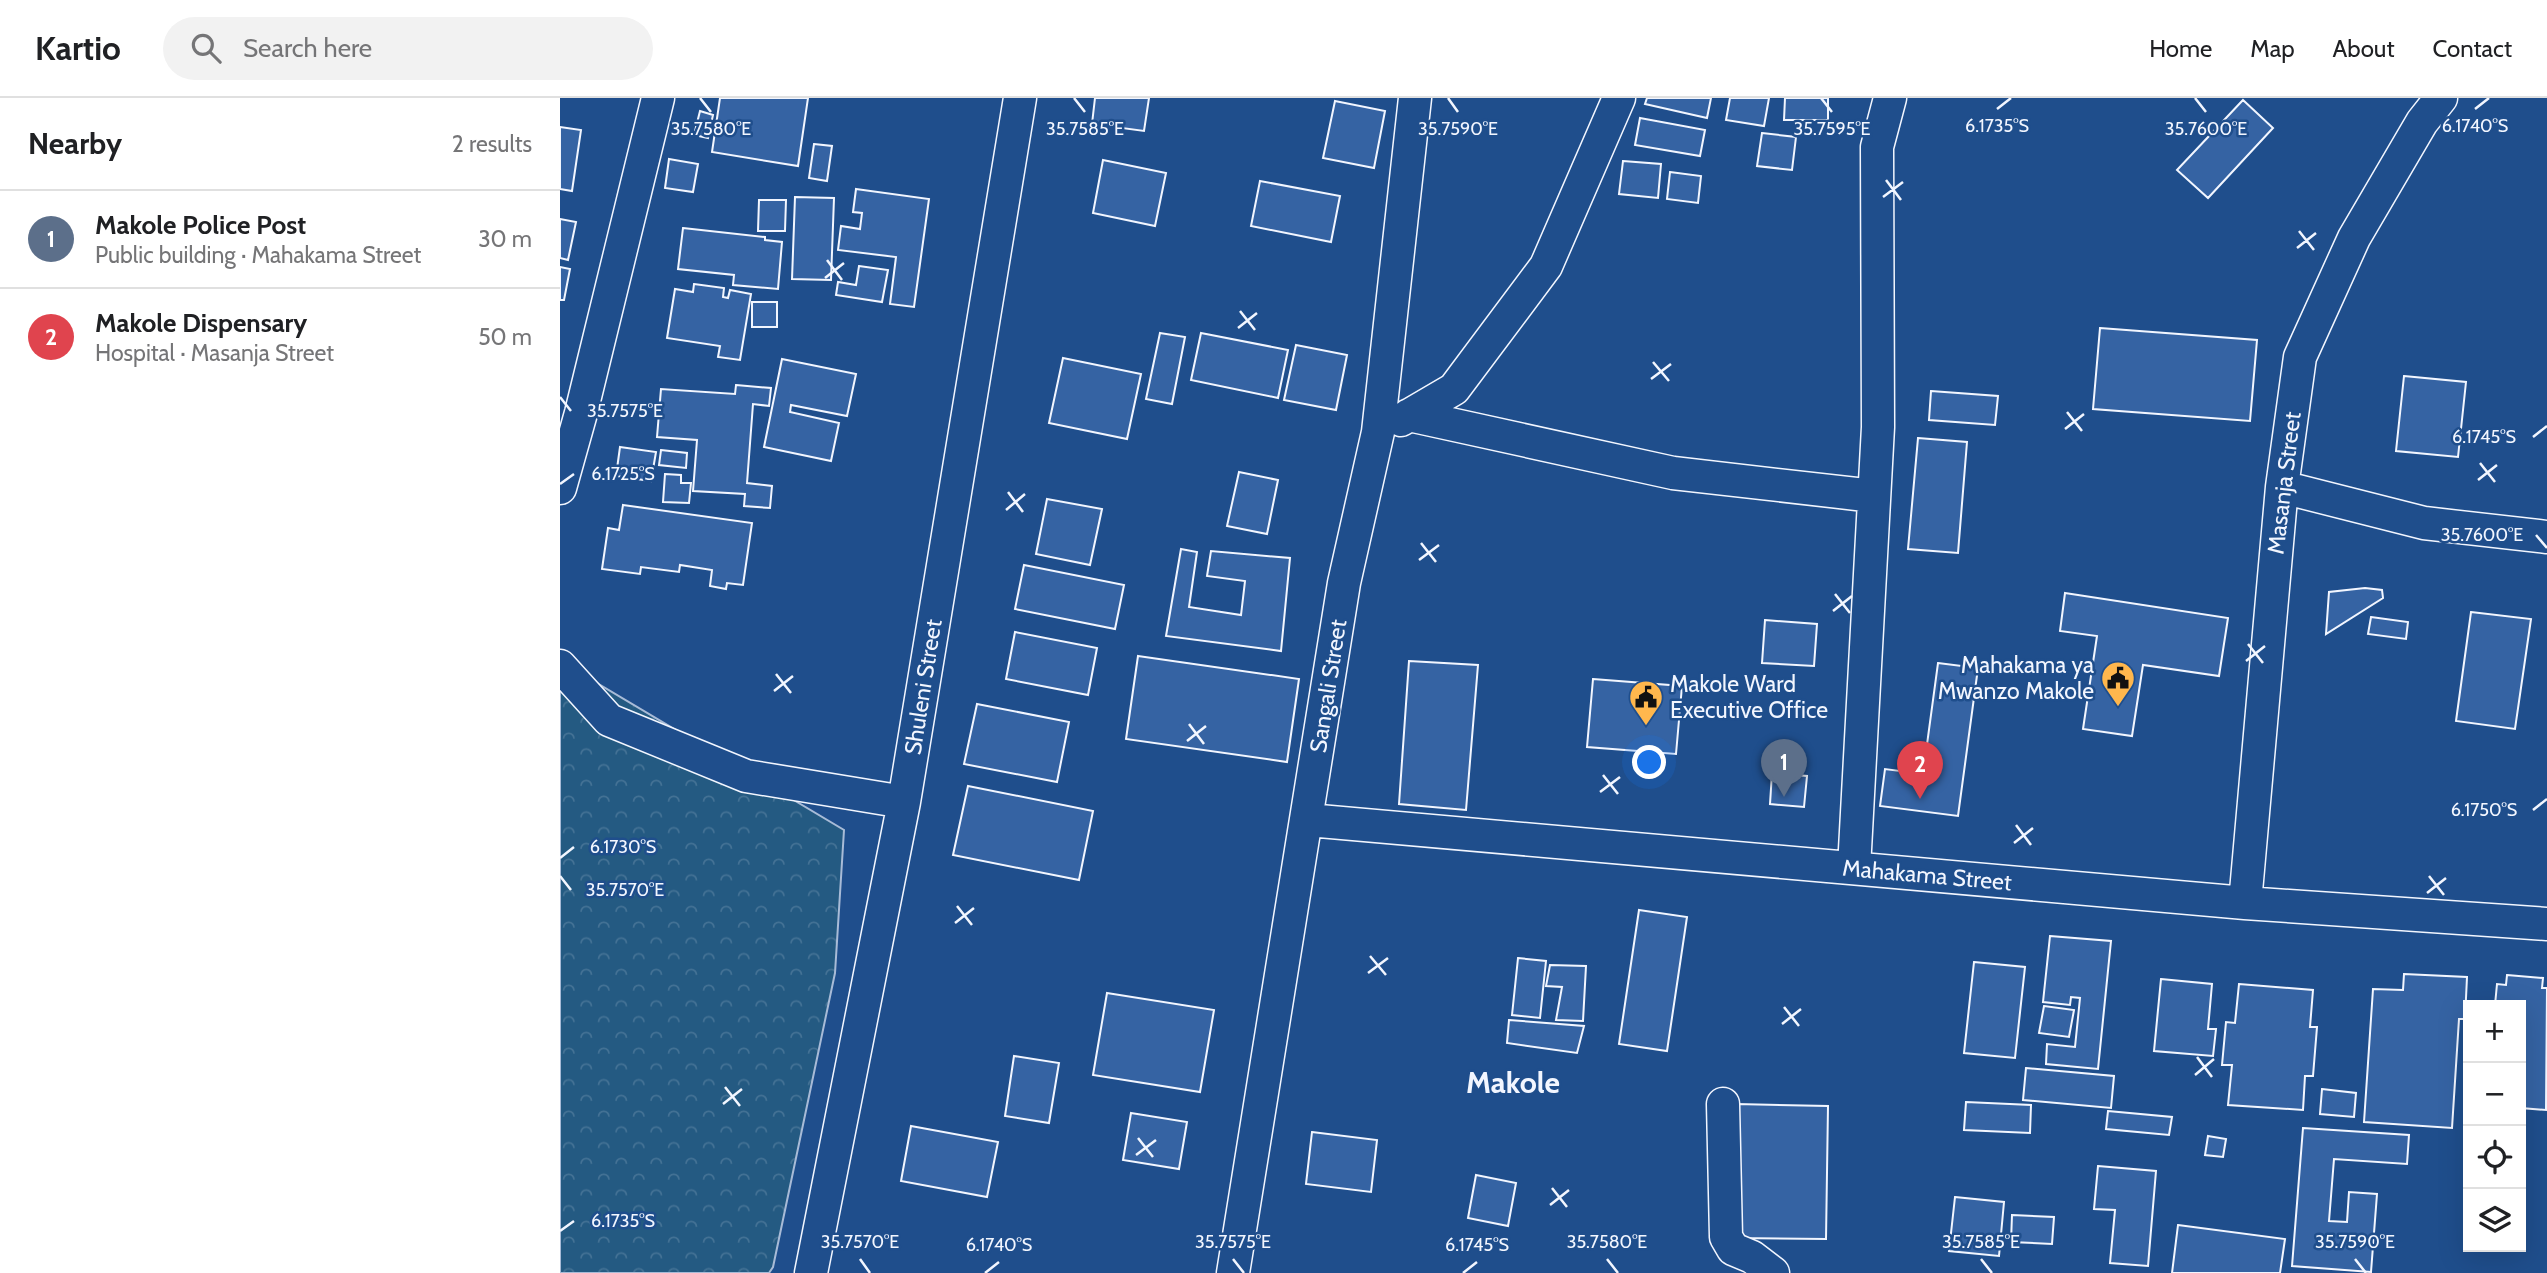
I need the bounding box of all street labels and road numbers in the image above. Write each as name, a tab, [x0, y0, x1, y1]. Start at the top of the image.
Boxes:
street label: Masanja Street	[2261, 410, 2307, 556]
street label: Shuleni Street	[898, 617, 948, 757]
street label: Sangali Street	[1304, 617, 1352, 755]
street label: Mahakama Street	[1841, 854, 2013, 896]

